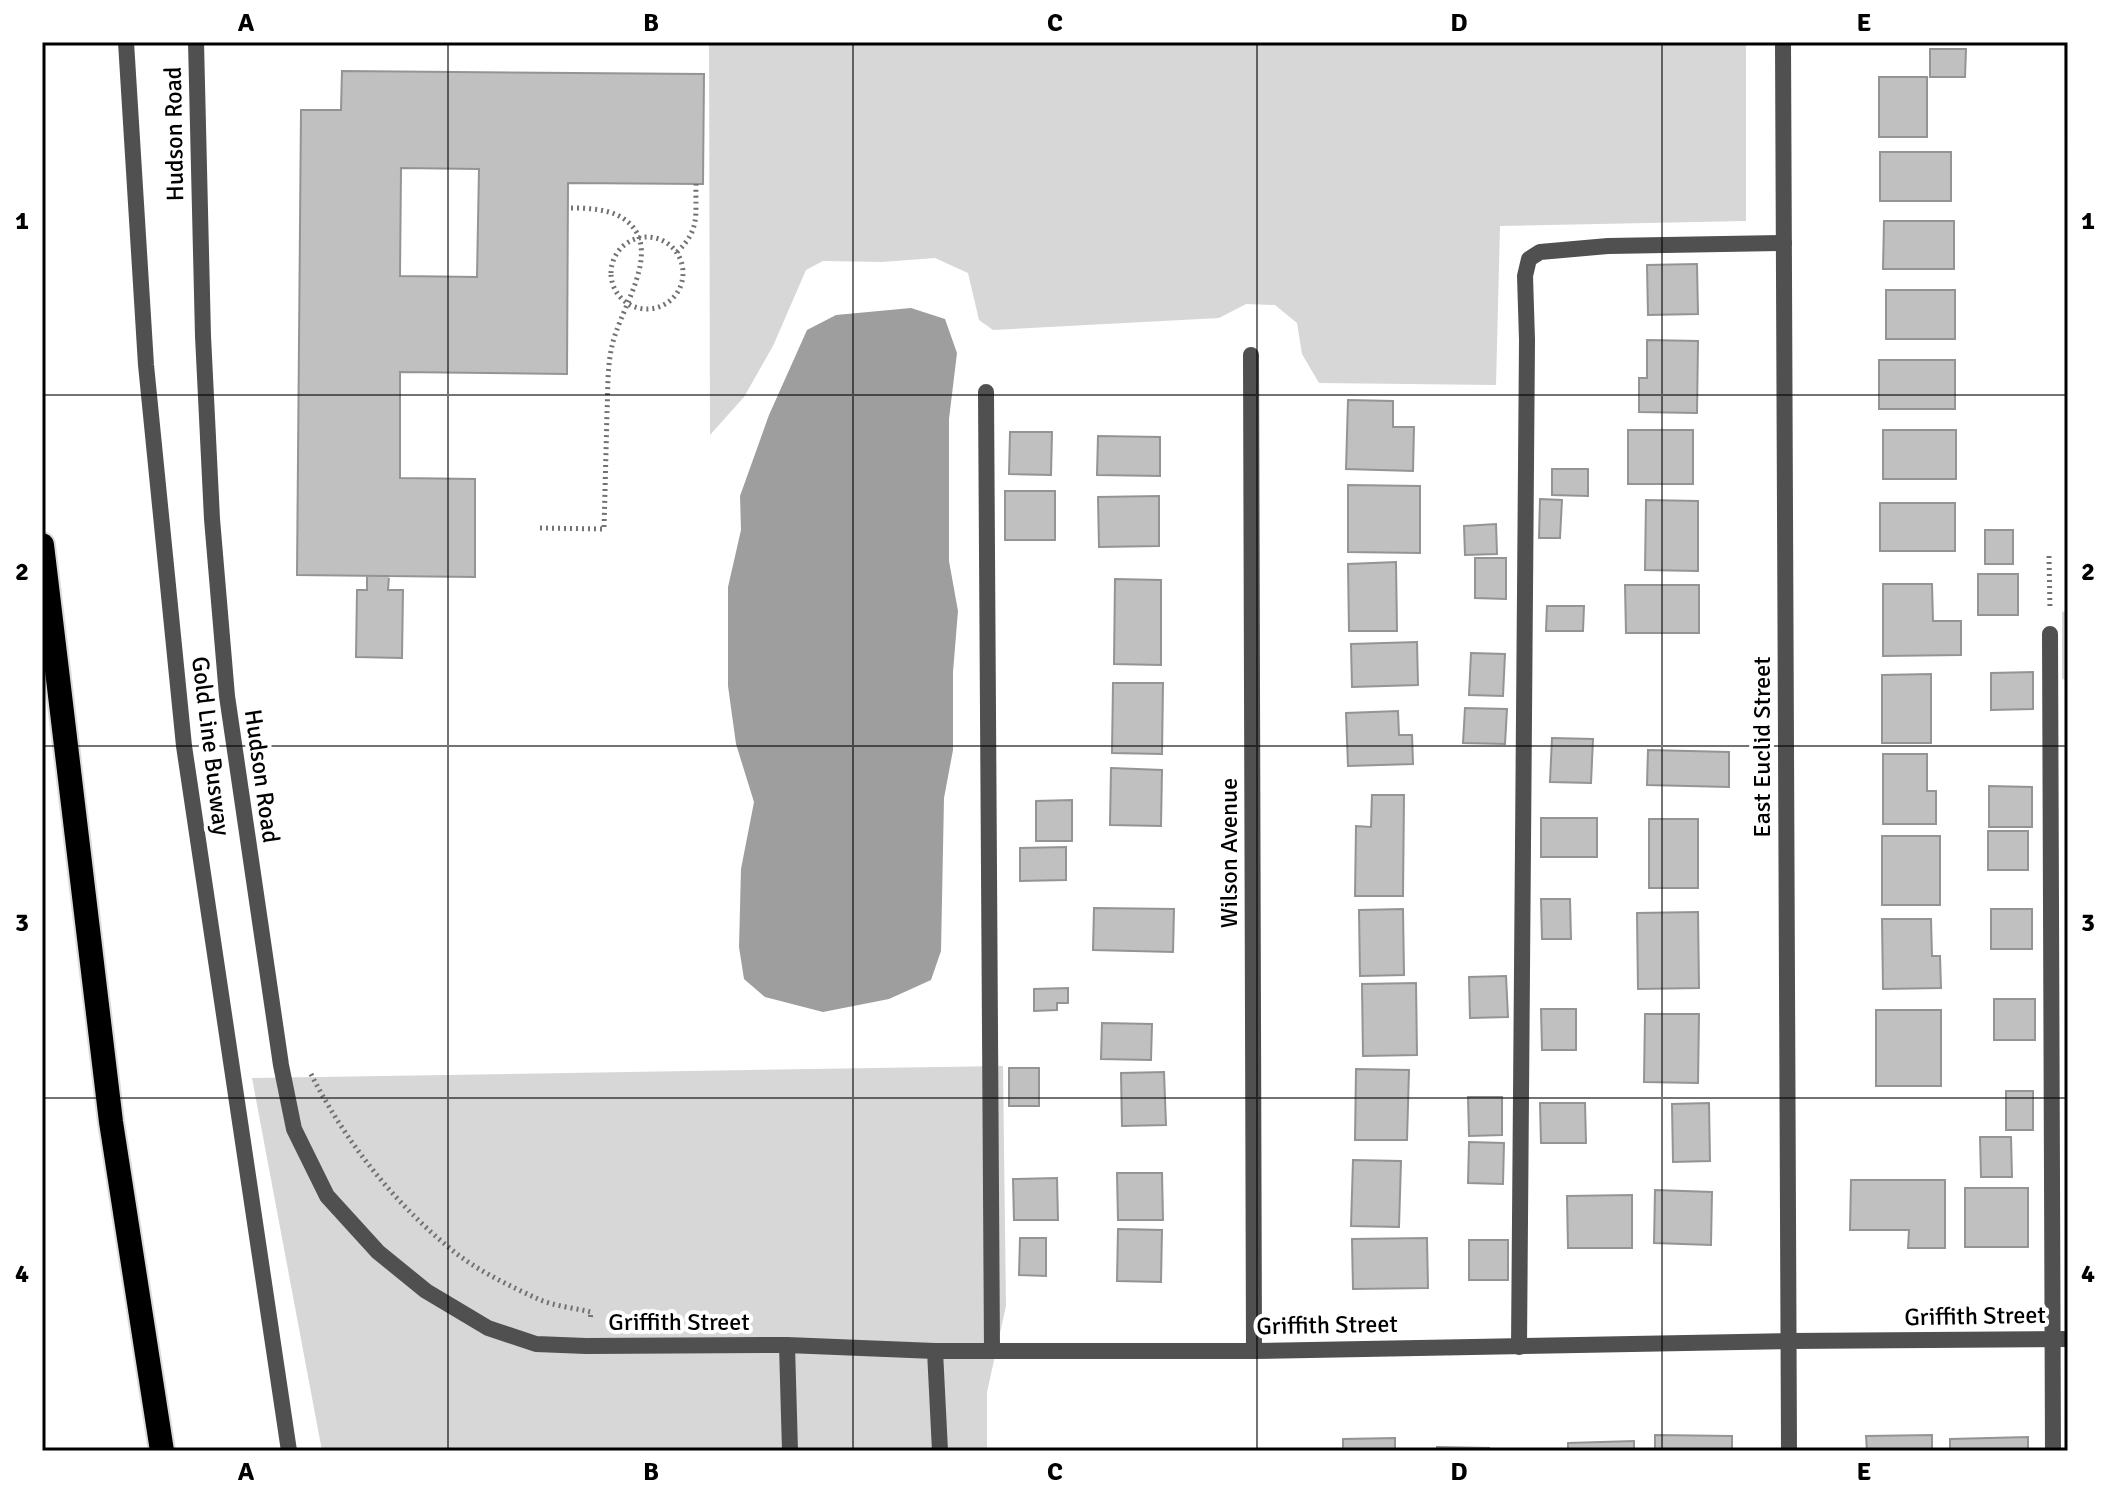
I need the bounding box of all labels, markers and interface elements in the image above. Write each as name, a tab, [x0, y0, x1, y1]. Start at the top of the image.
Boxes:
text: A	[238, 7, 255, 39]
text: B	[643, 7, 659, 39]
text: C	[1047, 7, 1063, 39]
text: D	[1450, 7, 1468, 39]
text: E	[1857, 7, 1871, 39]
street label: Hudson Road	[158, 66, 190, 202]
text: 1	[15, 205, 29, 237]
text: 1	[2081, 205, 2095, 237]
text: 2	[15, 556, 29, 588]
text: 2	[2081, 556, 2095, 588]
street label: Gold Line Busway	[185, 655, 237, 837]
street label: East Euclid Street	[1747, 656, 1777, 838]
street label: Hudson Road	[238, 707, 286, 845]
street label: Wilson Avenue	[1214, 778, 1244, 928]
text: 3	[15, 907, 29, 939]
text: 3	[2081, 907, 2095, 939]
text: 4	[15, 1258, 29, 1290]
text: 4	[2081, 1258, 2095, 1290]
street label: Griffith Street	[1904, 1300, 2046, 1332]
street label: Griffith Street	[608, 1307, 750, 1337]
street label: Griffith Street	[1256, 1309, 1398, 1341]
text: A	[238, 1456, 255, 1488]
text: B	[643, 1456, 659, 1488]
text: C	[1047, 1456, 1063, 1488]
text: D	[1450, 1456, 1468, 1488]
text: E	[1857, 1456, 1871, 1488]

